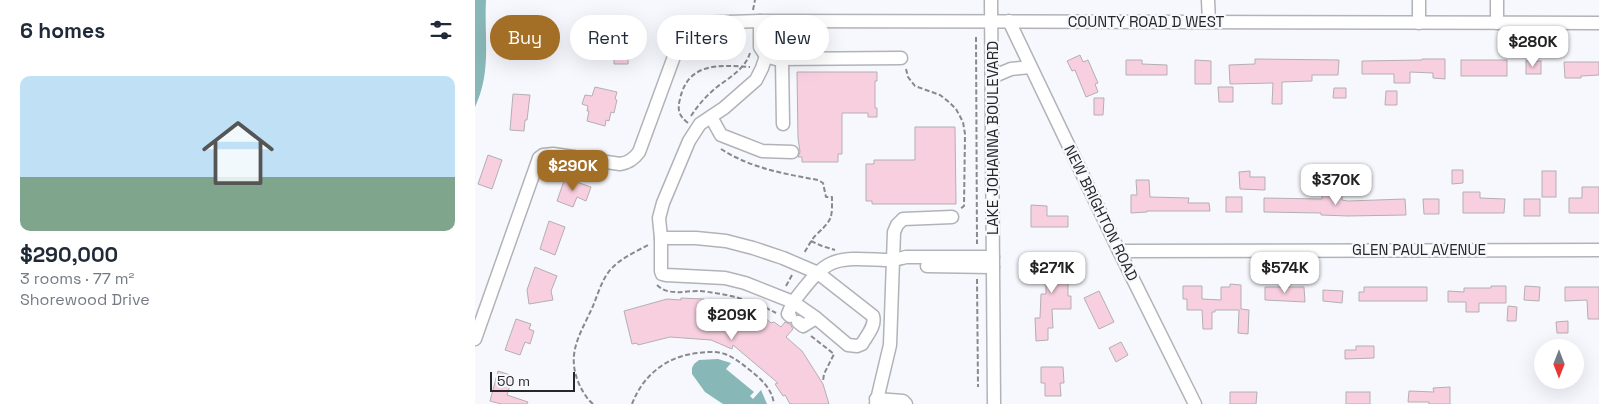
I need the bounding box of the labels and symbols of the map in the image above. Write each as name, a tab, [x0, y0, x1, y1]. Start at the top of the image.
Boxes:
street label: COUNTY ROAD D WEST	[1068, 12, 1225, 31]
pin: $280K	[1498, 26, 1568, 68]
street label: LAKE JOHANNA BOULEVARD	[983, 41, 1002, 235]
street label: NEW BRIGHTON ROAD	[1060, 142, 1143, 284]
pin: $290K	[538, 150, 608, 192]
pin: $370K	[1301, 164, 1371, 206]
street label: GLEN PAUL AVENUE	[1352, 240, 1486, 259]
pin: $271K	[1017, 252, 1087, 294]
pin: $574K	[1250, 252, 1320, 294]
pin: $209K	[697, 298, 767, 341]
north arrow	[1534, 339, 1584, 389]
scale bar	[490, 369, 575, 392]

